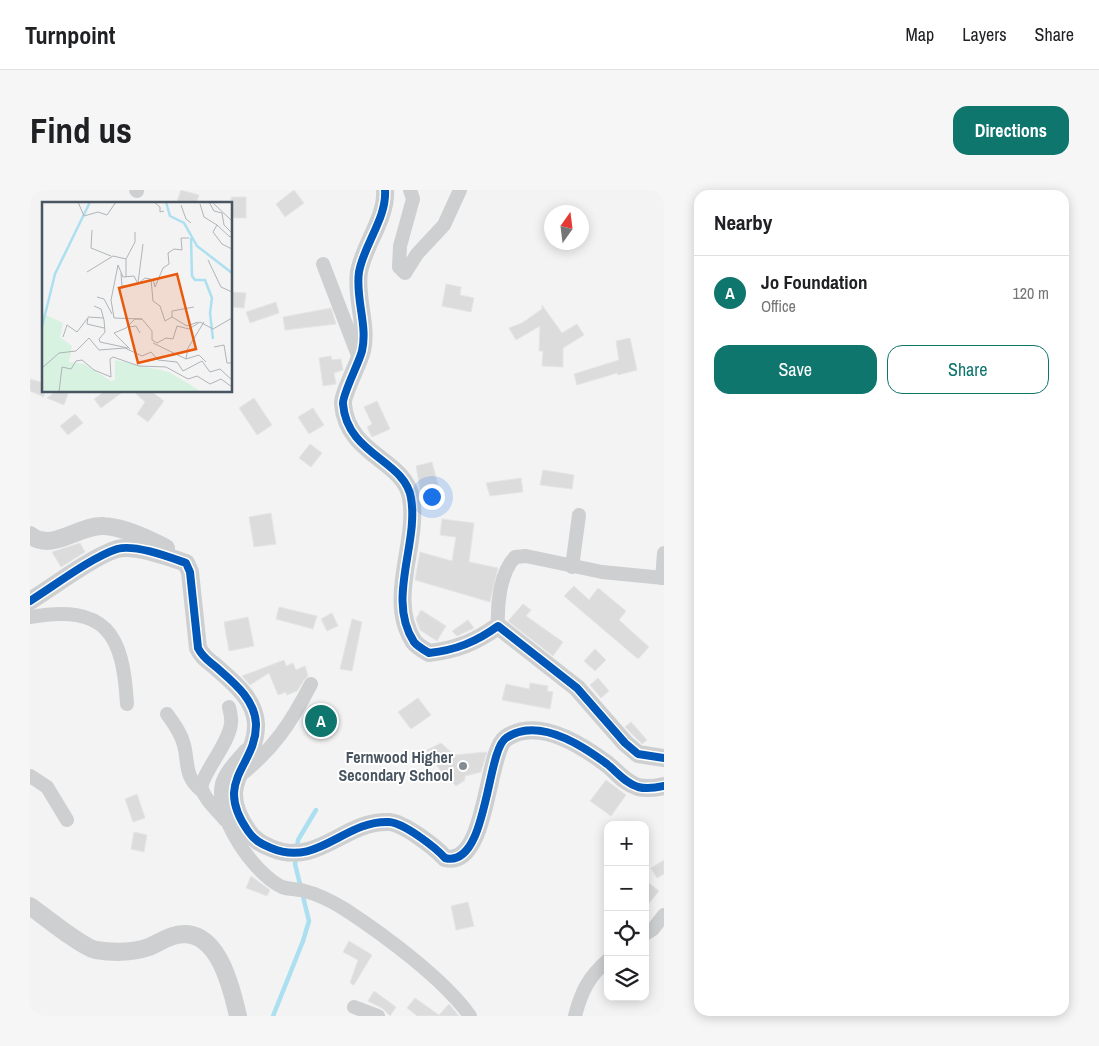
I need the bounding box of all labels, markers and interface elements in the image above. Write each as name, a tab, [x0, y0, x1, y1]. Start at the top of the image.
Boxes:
text: Turnpoint	[25, 19, 115, 51]
text: Map	[906, 22, 934, 47]
text: Layers	[962, 22, 1007, 47]
text: Share	[1035, 22, 1074, 47]
button: Directions	[953, 106, 1069, 155]
text: Find us	[30, 107, 132, 154]
inset map	[42, 202, 232, 392]
north arrow	[544, 205, 589, 250]
text: Nearby	[714, 208, 772, 237]
text: Jo Foundation	[761, 269, 868, 295]
text: A	[725, 282, 735, 304]
text: 120 m	[1013, 282, 1049, 304]
text: Office	[761, 295, 796, 317]
button: Save	[714, 345, 877, 394]
button: Share	[887, 345, 1049, 394]
your location	[419, 484, 445, 510]
pin: A	[305, 702, 337, 740]
place label: Fernwood Higher Secondary School	[339, 746, 454, 786]
marker: Fernwood Higher Secondary School	[457, 760, 469, 772]
map controls	[604, 821, 649, 1001]
button: +	[604, 821, 649, 866]
button: −	[604, 866, 649, 911]
button: locate	[604, 911, 649, 956]
button: layers	[604, 956, 649, 1001]

